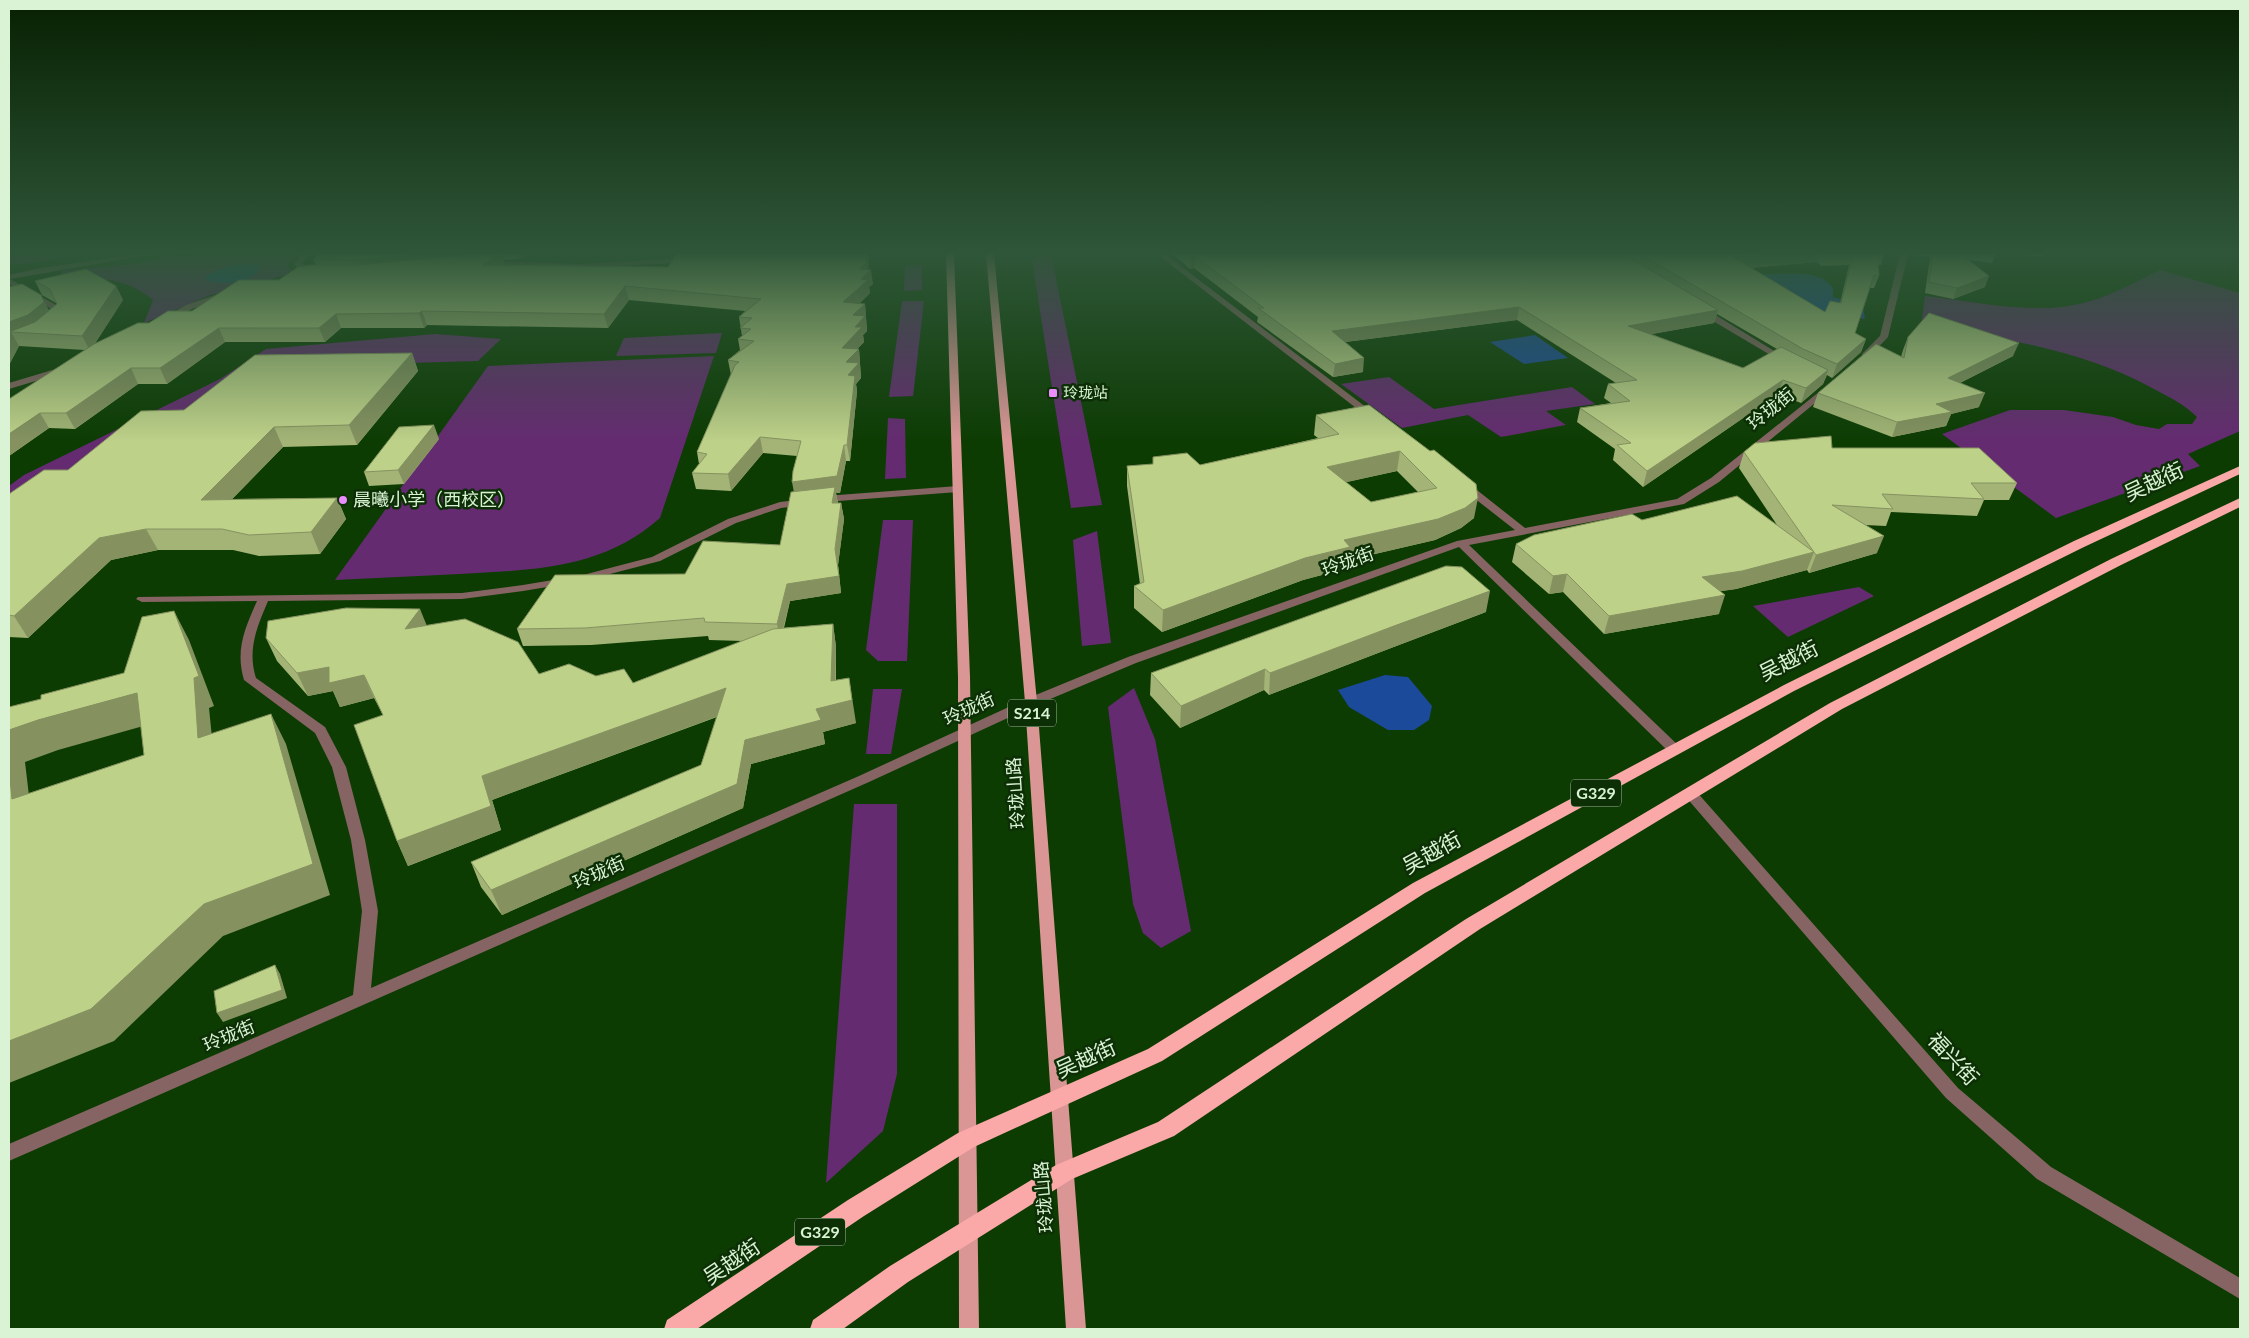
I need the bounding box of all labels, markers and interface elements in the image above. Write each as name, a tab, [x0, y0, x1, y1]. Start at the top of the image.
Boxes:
place label: 玲珑站	[1063, 383, 1108, 401]
street label: 玲珑街	[1742, 383, 1798, 434]
marker: 玲珑站	[1047, 387, 1059, 399]
street label: 吴越街	[2120, 456, 2187, 505]
place label: 晨曦小学（西校区）	[353, 488, 515, 510]
marker: 晨曦小学（西校区）	[337, 494, 349, 506]
street label: 玲珑街	[1319, 541, 1377, 581]
street label: 吴越街	[1755, 634, 1822, 685]
street label: 玲珑街	[939, 687, 998, 729]
road number: S214	[1008, 700, 1056, 726]
street label: 玲珑山路	[1002, 756, 1028, 830]
road number: G329	[1571, 780, 1621, 806]
street label: 吴越街	[1398, 825, 1465, 878]
street label: 玲珑街	[569, 851, 628, 893]
street label: 玲珑街	[199, 1014, 258, 1056]
street label: 福兴街	[1923, 1026, 1985, 1090]
street label: 吴越街	[1052, 1033, 1119, 1082]
street label: 玲珑山路	[1029, 1160, 1057, 1234]
road number: G329	[795, 1218, 845, 1246]
street label: 吴越街	[698, 1233, 764, 1289]

